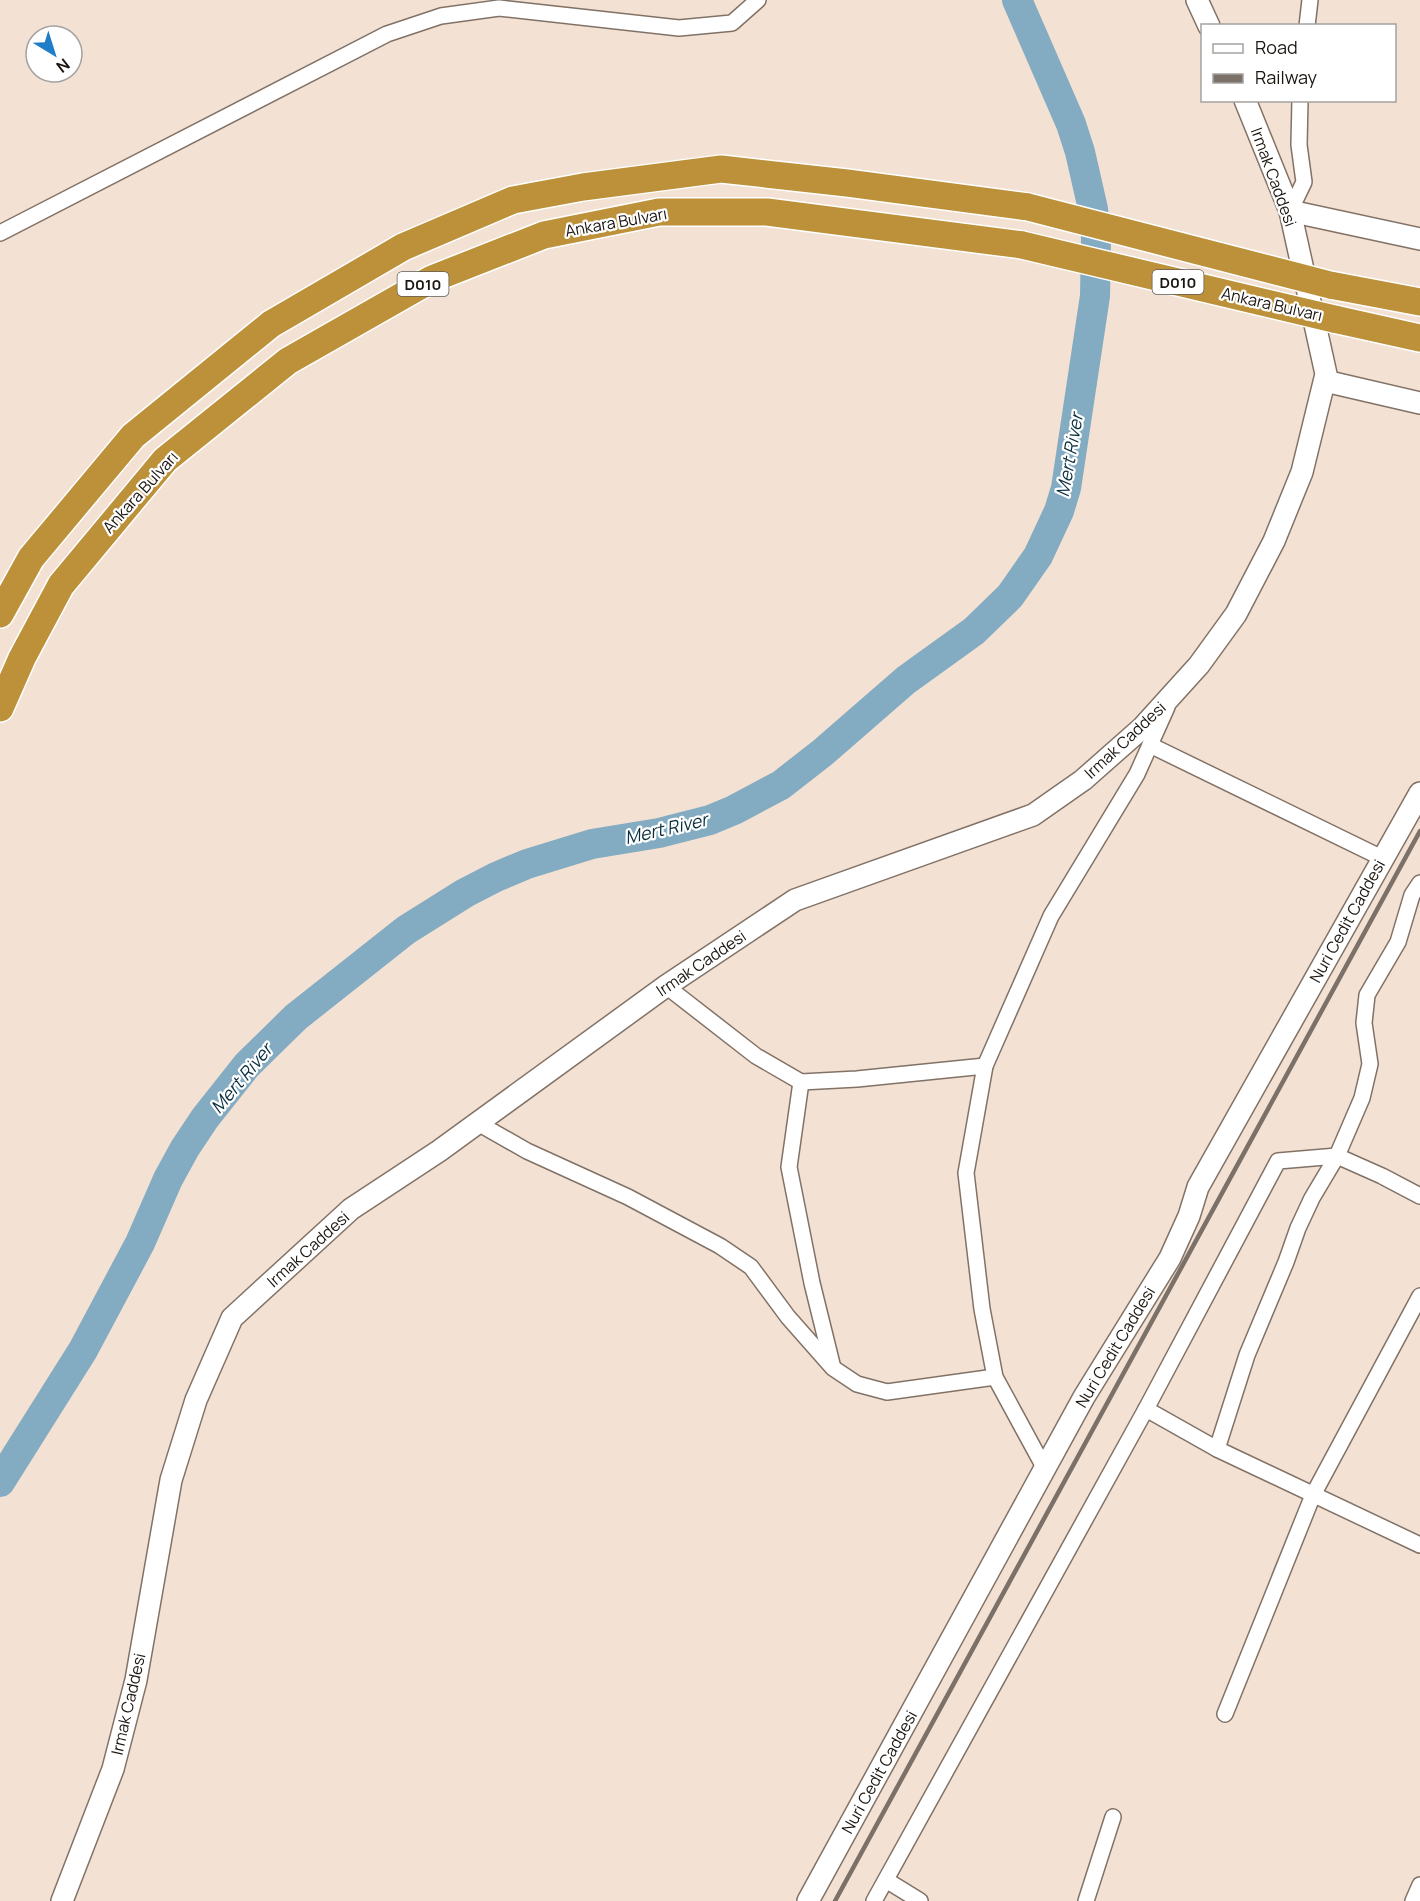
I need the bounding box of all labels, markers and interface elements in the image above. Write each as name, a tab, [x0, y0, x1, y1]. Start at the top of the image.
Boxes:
north arrow	[24, 24, 84, 84]
legend	[1201, 24, 1396, 102]
text: Road	[1255, 35, 1298, 59]
text: N	[52, 54, 75, 78]
text: Railway	[1255, 65, 1317, 89]
street label: Irmak Caddesi	[1246, 124, 1302, 230]
street label: Ankara Bulvarı	[563, 202, 669, 242]
road number: D010	[1152, 270, 1204, 294]
road number: D010	[398, 272, 448, 296]
street label: Ankara Bulvarı	[1219, 282, 1325, 326]
water label: Mert River	[1050, 409, 1089, 499]
street label: Ankara Bulvarı	[97, 446, 183, 538]
street label: Irmak Caddesi	[1080, 697, 1170, 783]
water label: Mert River	[622, 806, 712, 849]
street label: Nuri Cedit Caddesi	[1304, 856, 1390, 986]
street label: Irmak Caddesi	[652, 925, 750, 1001]
water label: Mert River	[205, 1036, 279, 1118]
street label: Irmak Caddesi	[262, 1206, 354, 1292]
street label: Nuri Cedit Caddesi	[1070, 1282, 1160, 1412]
street label: Irmak Caddesi	[106, 1651, 150, 1757]
street label: Nuri Cedit Caddesi	[836, 1707, 922, 1837]

